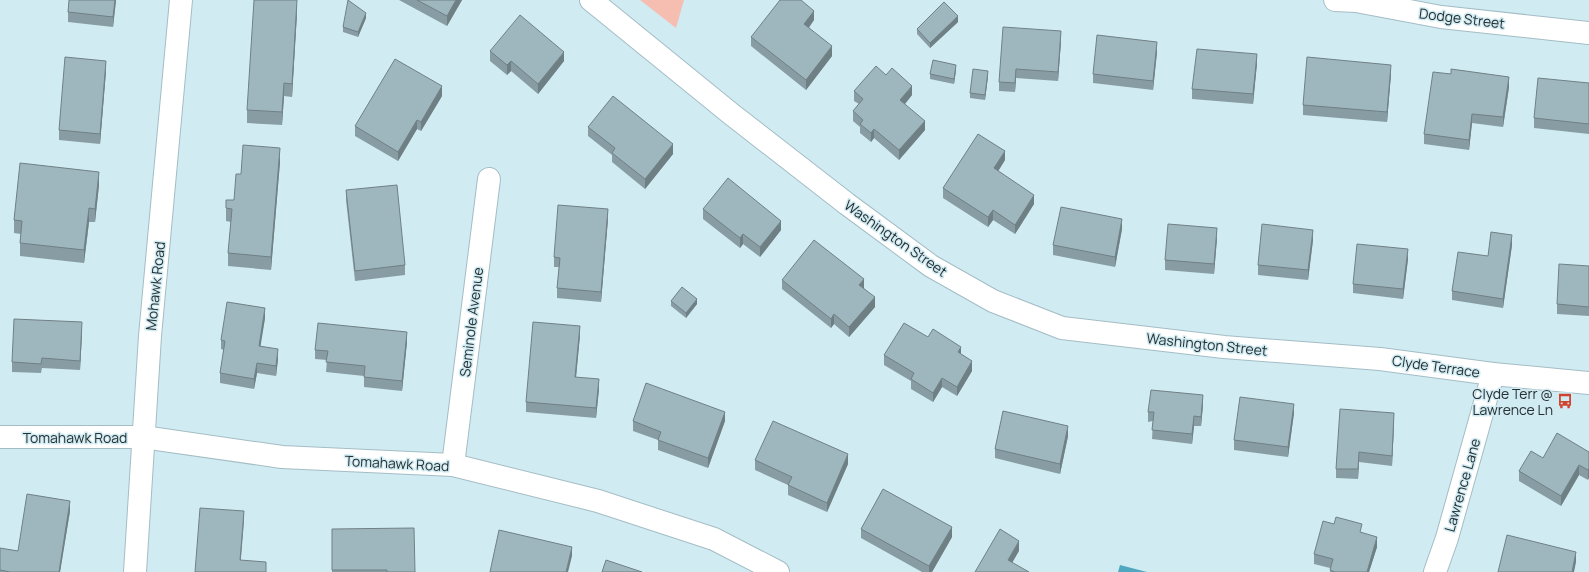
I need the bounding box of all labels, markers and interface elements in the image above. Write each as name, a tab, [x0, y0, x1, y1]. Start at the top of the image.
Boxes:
street label: Dodge Street	[1418, 3, 1506, 33]
street label: Washington Street	[841, 195, 952, 281]
street label: Mohawk Road	[141, 240, 169, 332]
street label: Seminole Avenue	[455, 266, 487, 378]
street label: Washington Street	[1146, 328, 1269, 360]
street label: Clyde Terrace	[1391, 350, 1481, 382]
place label: Clyde Terr @ Lawrence Ln	[1472, 384, 1553, 419]
bus stop icon: Clyde Terr @ Lawrence Ln	[1556, 392, 1574, 410]
street label: Tomahawk Road	[23, 428, 127, 447]
street label: Lawrence Lane	[1440, 436, 1484, 534]
street label: Tomahawk Road	[344, 451, 450, 475]

